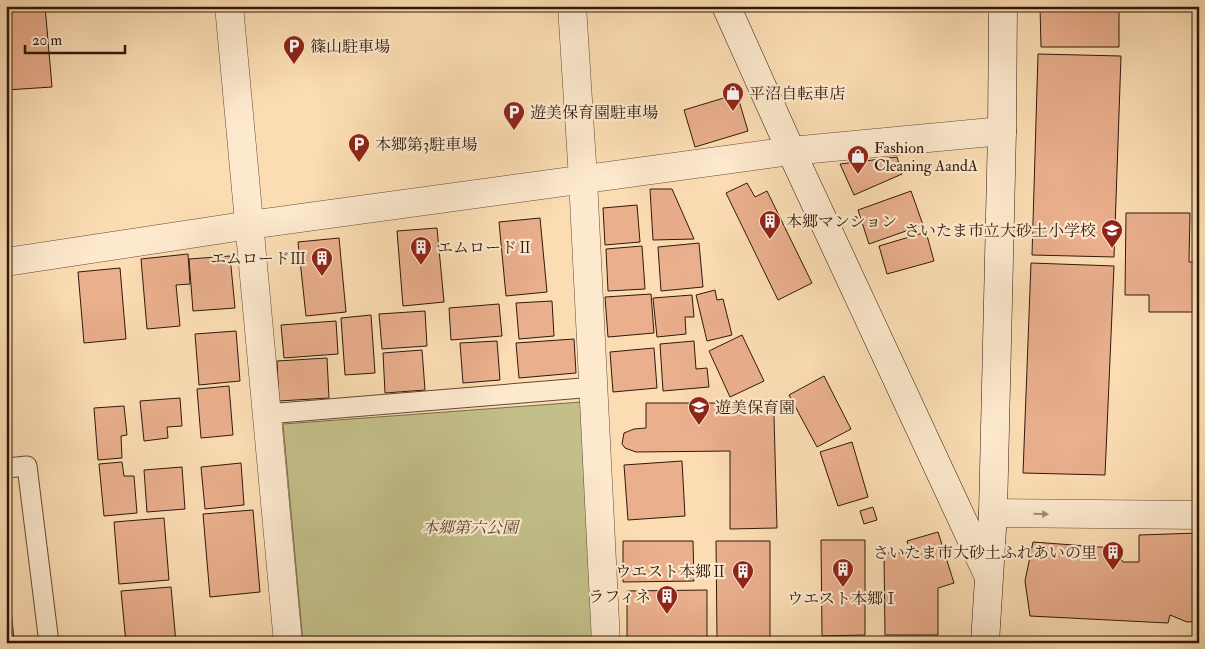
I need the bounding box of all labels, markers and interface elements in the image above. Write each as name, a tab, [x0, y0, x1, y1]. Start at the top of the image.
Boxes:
scale bar	[25, 22, 125, 54]
text: 20 m	[32, 31, 62, 50]
parking icon: 篠山駐車場	[282, 34, 306, 65]
place label: 篠山駐車場	[310, 37, 390, 57]
shop icon: 平沼自転車店	[721, 81, 745, 112]
place label: 平沼自転車店	[749, 84, 845, 104]
parking icon: 遊美保育園駐車場	[502, 100, 526, 131]
place label: 遊美保育園駐車場	[530, 103, 658, 123]
parking icon: 本郷第3駐車場	[347, 132, 371, 163]
place label: 本郷第3駐車場	[375, 135, 477, 155]
place label: Fashion Cleaning AandA	[874, 138, 978, 176]
shop icon: Fashion Cleaning AandA	[846, 144, 870, 175]
building icon: 本郷マンション	[758, 209, 782, 240]
place label: 本郷マンション	[786, 212, 897, 232]
school or university icon: さいたま市立大砂土小学校	[1100, 218, 1124, 249]
place label: さいたま市立大砂土小学校	[904, 221, 1096, 241]
building icon: エムロードⅡ	[409, 235, 433, 266]
place label: エムロードⅡ	[437, 238, 533, 258]
building icon: エムロードⅢ	[310, 246, 334, 277]
place label: エムロードⅢ	[210, 249, 306, 269]
school or university icon: 遊美保育園	[687, 395, 711, 426]
place label: 遊美保育園	[715, 398, 795, 418]
one-way arrow	[1034, 510, 1050, 518]
park label: 本郷第六公園	[422, 518, 521, 538]
building icon: さいたま市大砂土ふれあいの里	[1101, 540, 1125, 571]
place label: さいたま市大砂土ふれあいの里	[873, 543, 1097, 563]
building icon: ウエスト本郷Ⅰ	[831, 557, 855, 588]
building icon: ウエスト本郷Ⅱ	[731, 559, 755, 590]
place label: ウエスト本郷Ⅱ	[615, 562, 727, 582]
building icon: ラフィネ	[655, 584, 679, 615]
place label: ラフィネ	[588, 587, 651, 607]
place label: ウエスト本郷Ⅰ	[787, 589, 899, 609]

